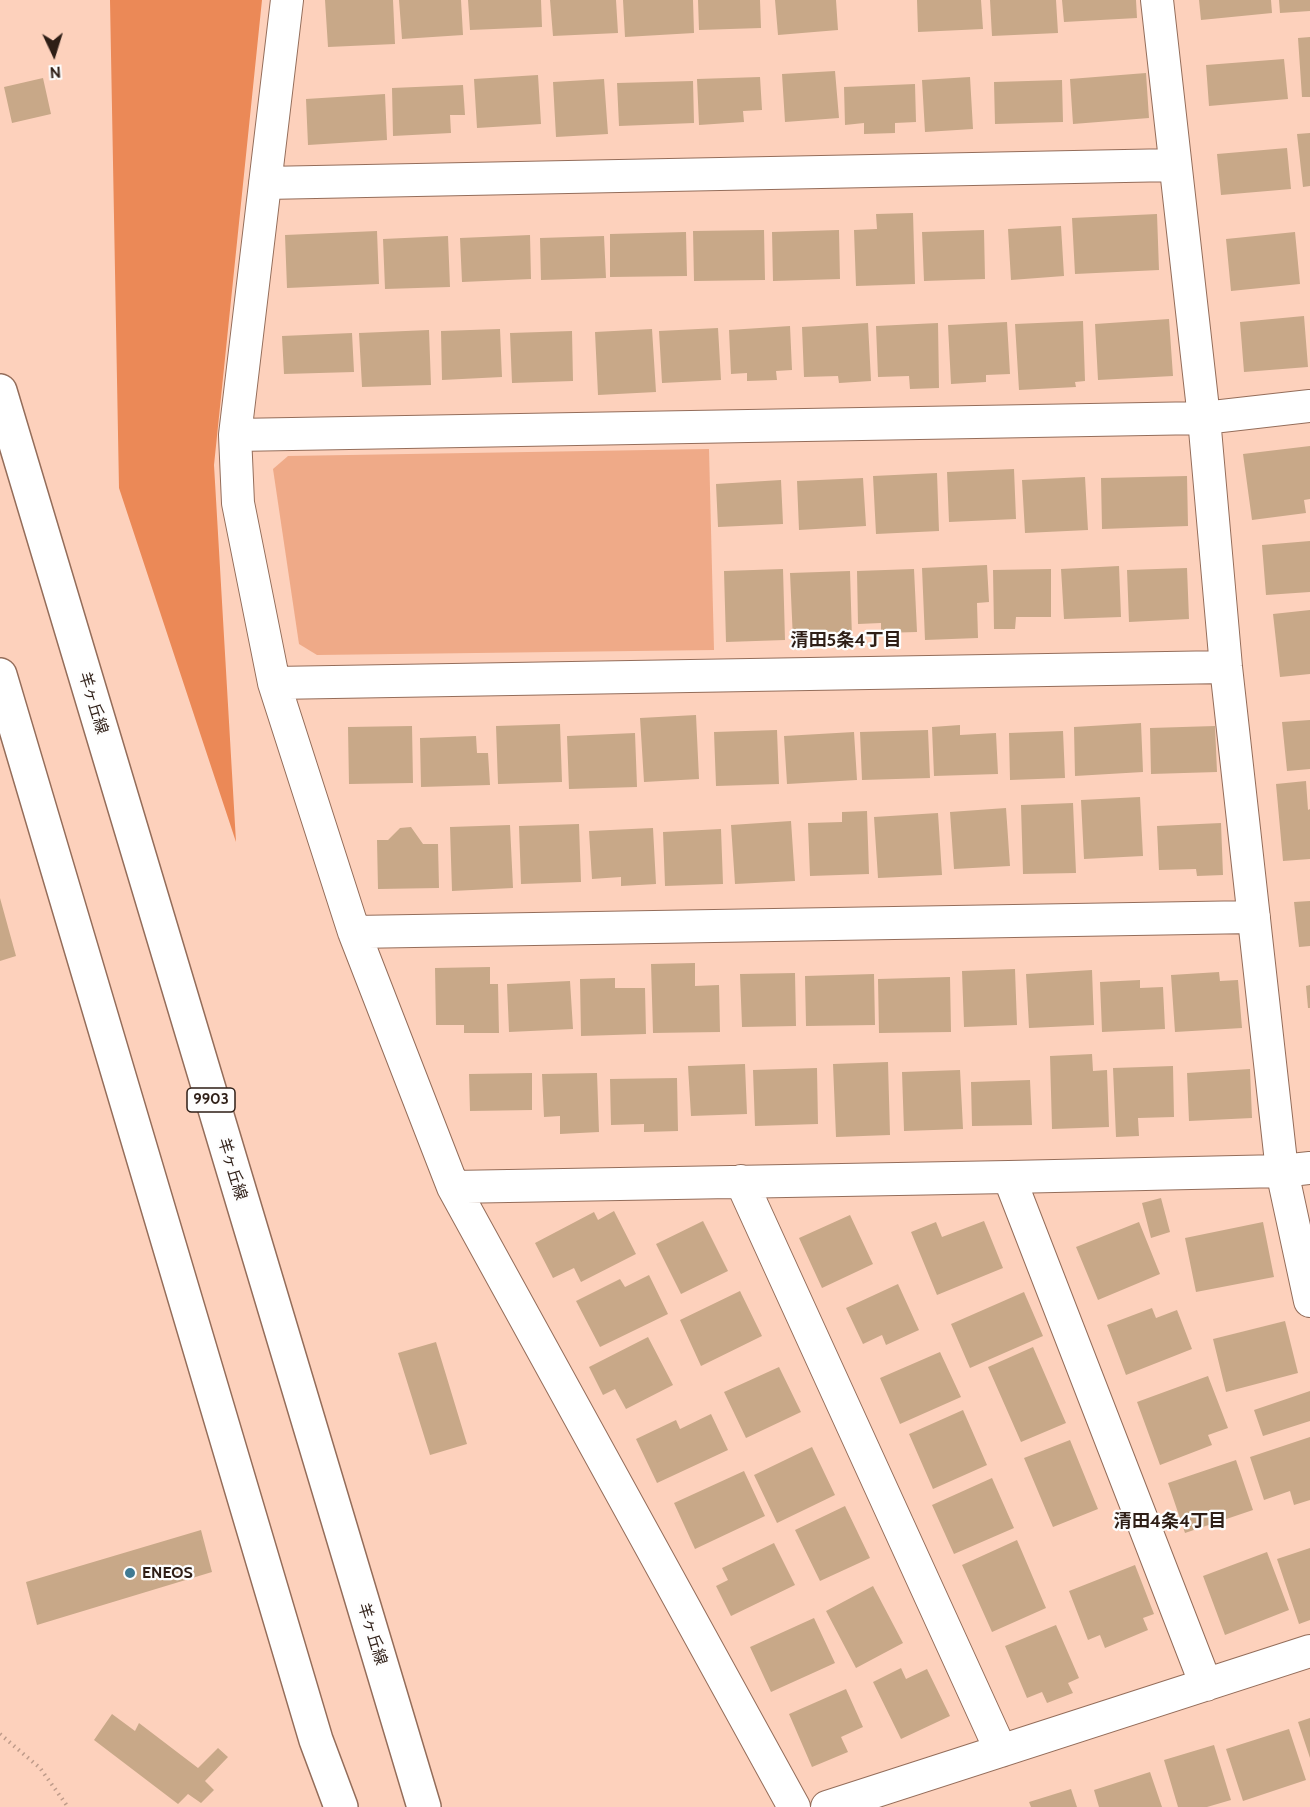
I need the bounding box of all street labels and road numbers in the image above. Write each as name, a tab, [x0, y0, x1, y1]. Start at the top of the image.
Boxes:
street label: 羊ヶ丘線	[74, 670, 112, 736]
road number: 9903	[187, 1088, 235, 1112]
street label: 羊ヶ丘線	[213, 1136, 251, 1202]
street label: 羊ヶ丘線	[353, 1601, 391, 1667]

